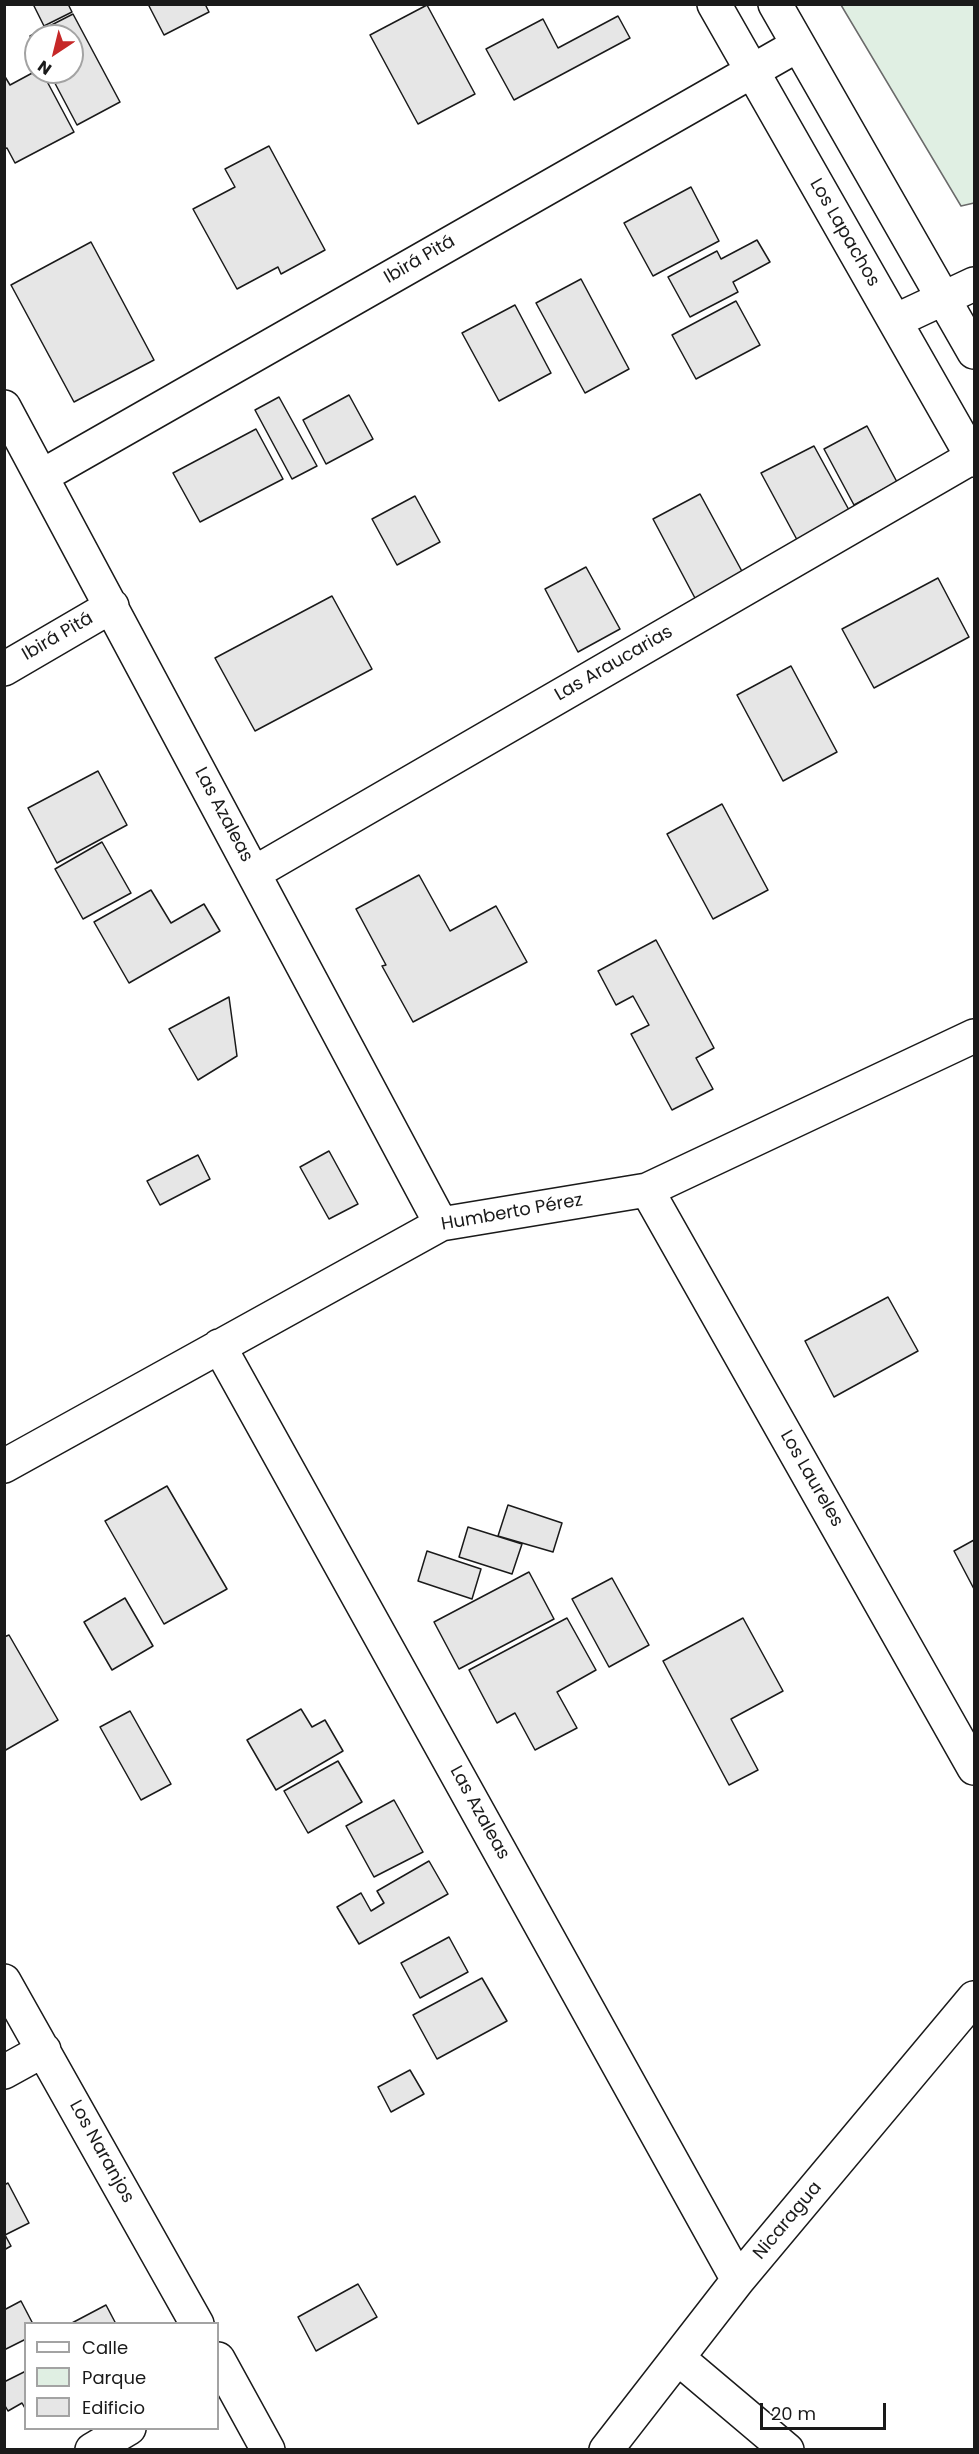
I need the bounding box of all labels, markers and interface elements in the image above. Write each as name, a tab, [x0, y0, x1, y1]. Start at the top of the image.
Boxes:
north arrow	[24, 24, 84, 84]
text: N	[33, 55, 56, 80]
street label: Los Lapachos	[804, 175, 884, 291]
street label: Ibirá Pitá	[381, 231, 459, 289]
street label: Ibirá Pitá	[19, 608, 97, 666]
street label: Las Araucarias	[551, 622, 677, 706]
street label: Las Azaleas	[189, 764, 257, 866]
street label: Humberto Pérez	[440, 1190, 584, 1236]
street label: Los Laureles	[775, 1427, 847, 1531]
street label: Las Azaleas	[444, 1762, 514, 1864]
street label: Los Naranjos	[64, 2097, 138, 2207]
street label: Nicaragua	[749, 2178, 827, 2264]
legend	[24, 2322, 219, 2430]
text: Calle	[82, 2335, 128, 2360]
text: Parque	[82, 2365, 146, 2390]
scale bar	[763, 2391, 889, 2429]
text: Edificio	[82, 2395, 145, 2420]
text: 20 m	[771, 2401, 816, 2426]

